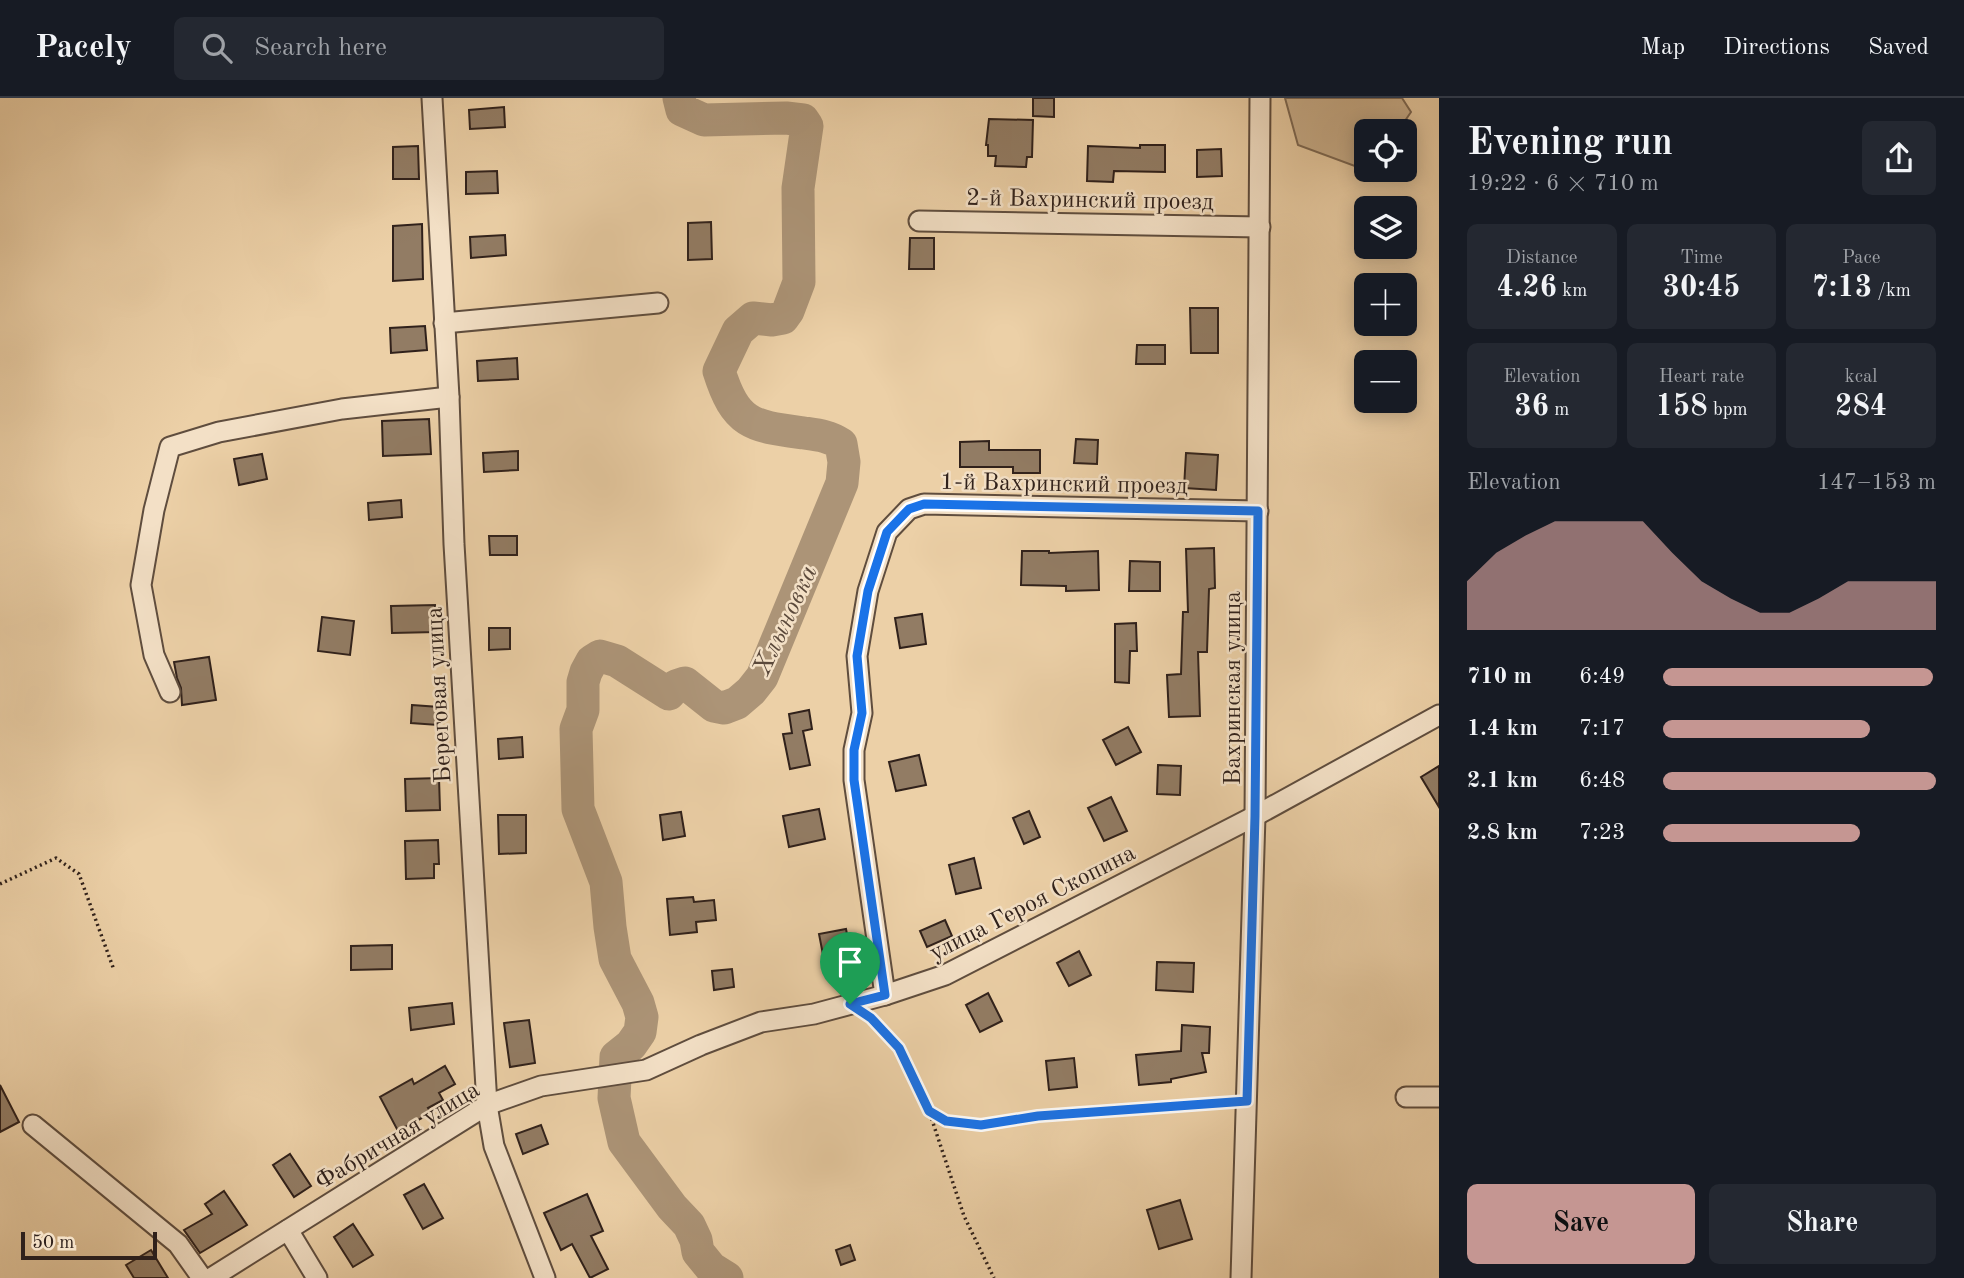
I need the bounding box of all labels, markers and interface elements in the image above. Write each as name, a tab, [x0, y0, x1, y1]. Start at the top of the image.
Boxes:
search box	[174, 17, 664, 80]
icon: search	[198, 29, 236, 67]
text: Pacely	[35, 32, 132, 65]
text: Search here	[254, 35, 387, 61]
text: Map	[1641, 36, 1685, 60]
text: Directions	[1723, 36, 1830, 60]
text: Saved	[1868, 36, 1929, 60]
map controls	[1354, 119, 1417, 413]
button: locate	[1354, 119, 1417, 182]
button: share	[1862, 121, 1936, 195]
text: Evening run	[1467, 125, 1673, 163]
text: 19:22 · 6 × 710 m	[1467, 172, 1659, 195]
street label: 2-й Вахринский проезд	[966, 187, 1214, 215]
button: layers	[1354, 196, 1417, 259]
text: Distance	[1506, 249, 1578, 268]
text: Time	[1680, 249, 1723, 268]
text: Pace	[1842, 249, 1880, 268]
button: +	[1354, 273, 1417, 336]
text: 4.26	[1496, 273, 1557, 303]
text: 30:45	[1662, 273, 1740, 303]
text: 7:13	[1811, 273, 1872, 303]
text: km	[1557, 282, 1587, 301]
text: /km	[1872, 282, 1911, 301]
button: −	[1354, 350, 1417, 413]
text: Elevation	[1503, 368, 1580, 387]
text: Heart rate	[1659, 368, 1744, 387]
text: kcal	[1845, 368, 1878, 387]
text: 36	[1514, 392, 1549, 422]
text: 158	[1655, 392, 1708, 422]
text: 284	[1835, 392, 1887, 422]
text: m	[1549, 401, 1569, 420]
text: bpm	[1708, 401, 1748, 420]
street label: 1-й Вахринский проезд	[940, 471, 1188, 499]
text: Elevation	[1467, 471, 1561, 494]
text: 147–153 m	[1817, 471, 1936, 494]
water label: Хлыновка	[749, 561, 823, 680]
street label: Вахринская улица	[1222, 591, 1246, 785]
street label: Береговая улица	[423, 606, 457, 784]
text: 710 m	[1467, 665, 1532, 688]
text: 6:49	[1579, 665, 1625, 688]
text: 1.4 km	[1467, 717, 1538, 740]
text: 7:17	[1579, 717, 1625, 740]
text: 2.1 km	[1467, 769, 1538, 792]
text: 6:48	[1579, 769, 1625, 792]
text: 2.8 km	[1467, 821, 1538, 844]
text: 7:23	[1579, 821, 1625, 844]
street label: улица Героя Скопина	[926, 841, 1140, 966]
pin	[820, 932, 880, 1004]
icon: arrive	[831, 943, 869, 981]
street label: Фабричная улица	[312, 1078, 484, 1195]
button: Save	[1467, 1184, 1695, 1264]
button: Share	[1709, 1184, 1936, 1264]
scale bar	[21, 1229, 158, 1261]
text: 50 m	[32, 1234, 74, 1253]

